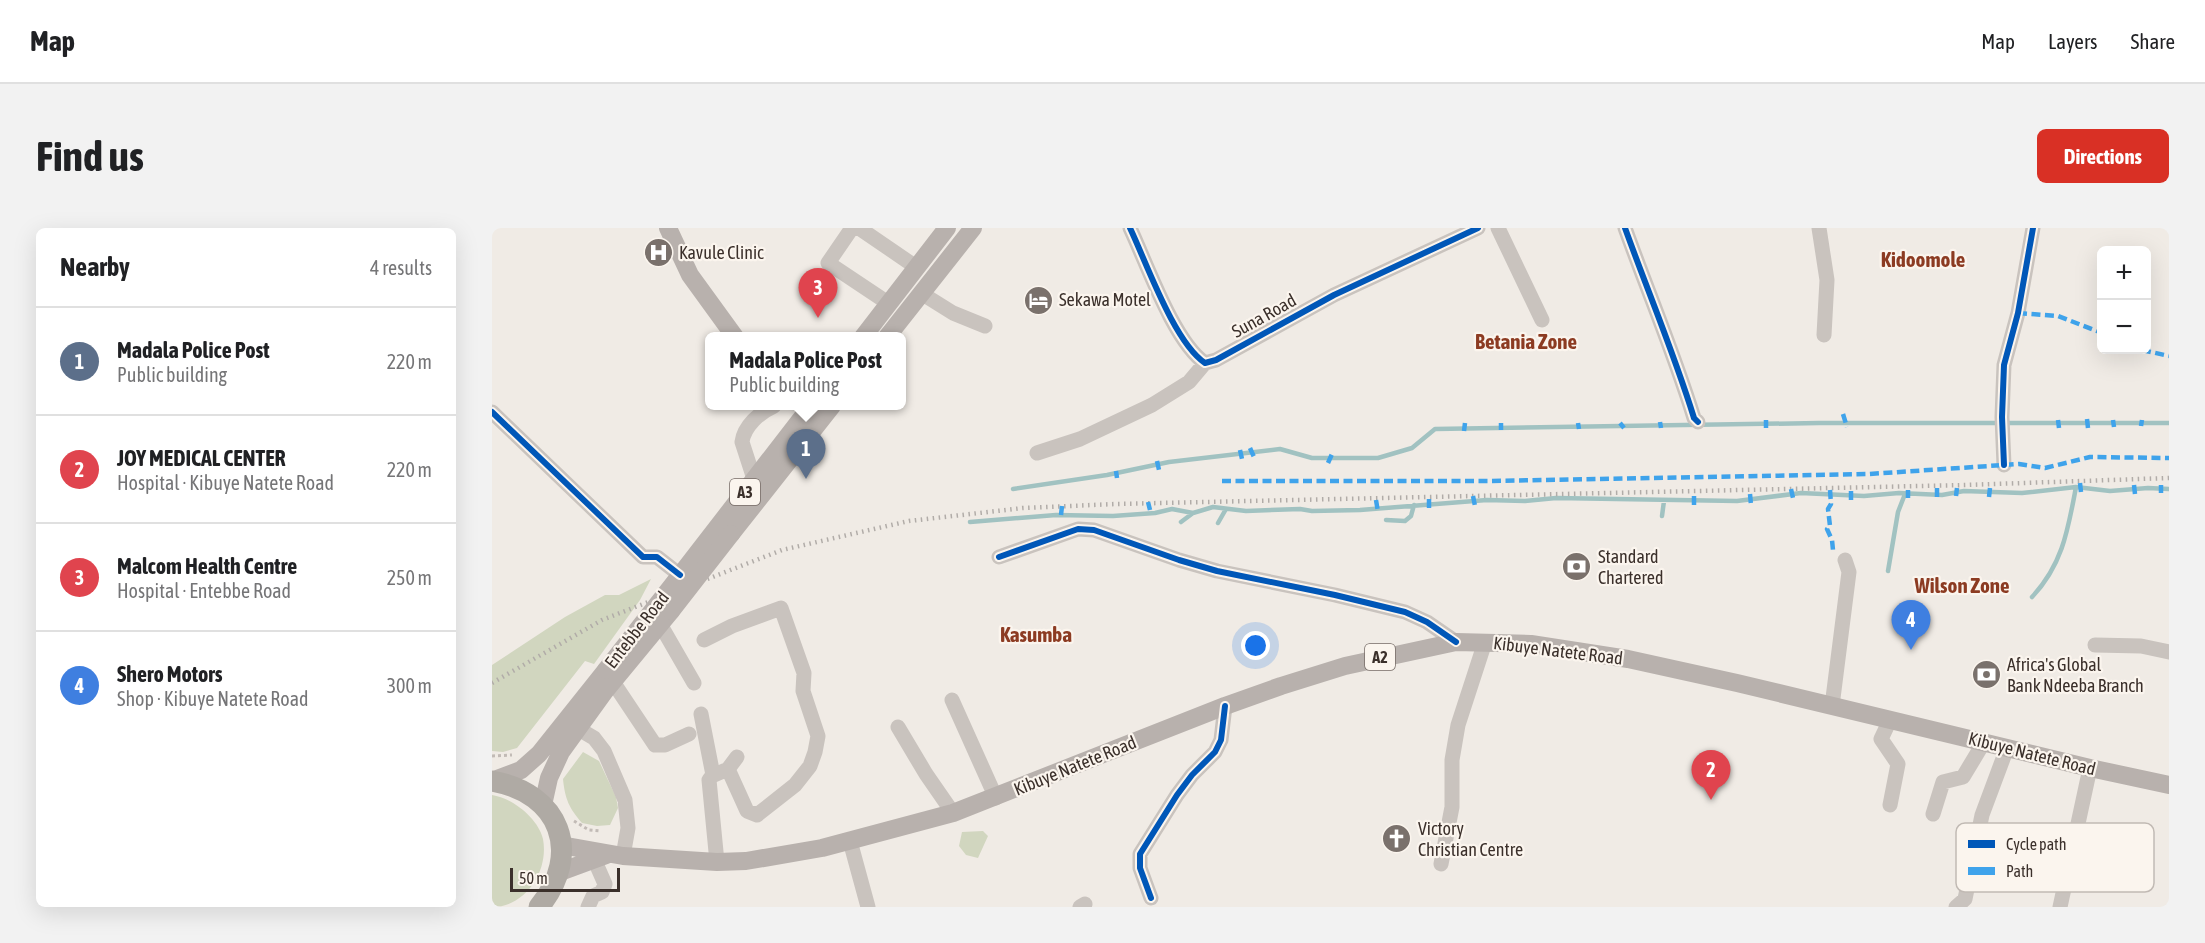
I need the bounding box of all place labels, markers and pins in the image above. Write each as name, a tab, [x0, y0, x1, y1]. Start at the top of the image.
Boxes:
hospital icon: Kavule Clinic	[642, 237, 674, 269]
place label: Kavule Clinic	[679, 242, 764, 263]
pin: 3	[798, 268, 838, 318]
hotel icon: Sekawa Motel	[1022, 284, 1054, 316]
place label: Sekawa Motel	[1059, 289, 1151, 310]
pin: 1	[786, 430, 826, 479]
place label: Standard Chartered	[1598, 546, 1663, 588]
bank icon: Standard Chartered	[1561, 551, 1593, 583]
pin: 4	[1892, 600, 1930, 650]
place label: Africa's Global Bank Ndeeba Branch	[2007, 654, 2144, 696]
bank icon: Africa's Global Bank Ndeeba Branch	[1970, 659, 2002, 691]
pin: 2	[1692, 750, 1730, 800]
place label: Victory Christian Centre	[1418, 818, 1523, 860]
church icon: Victory Christian Centre	[1381, 823, 1413, 855]

